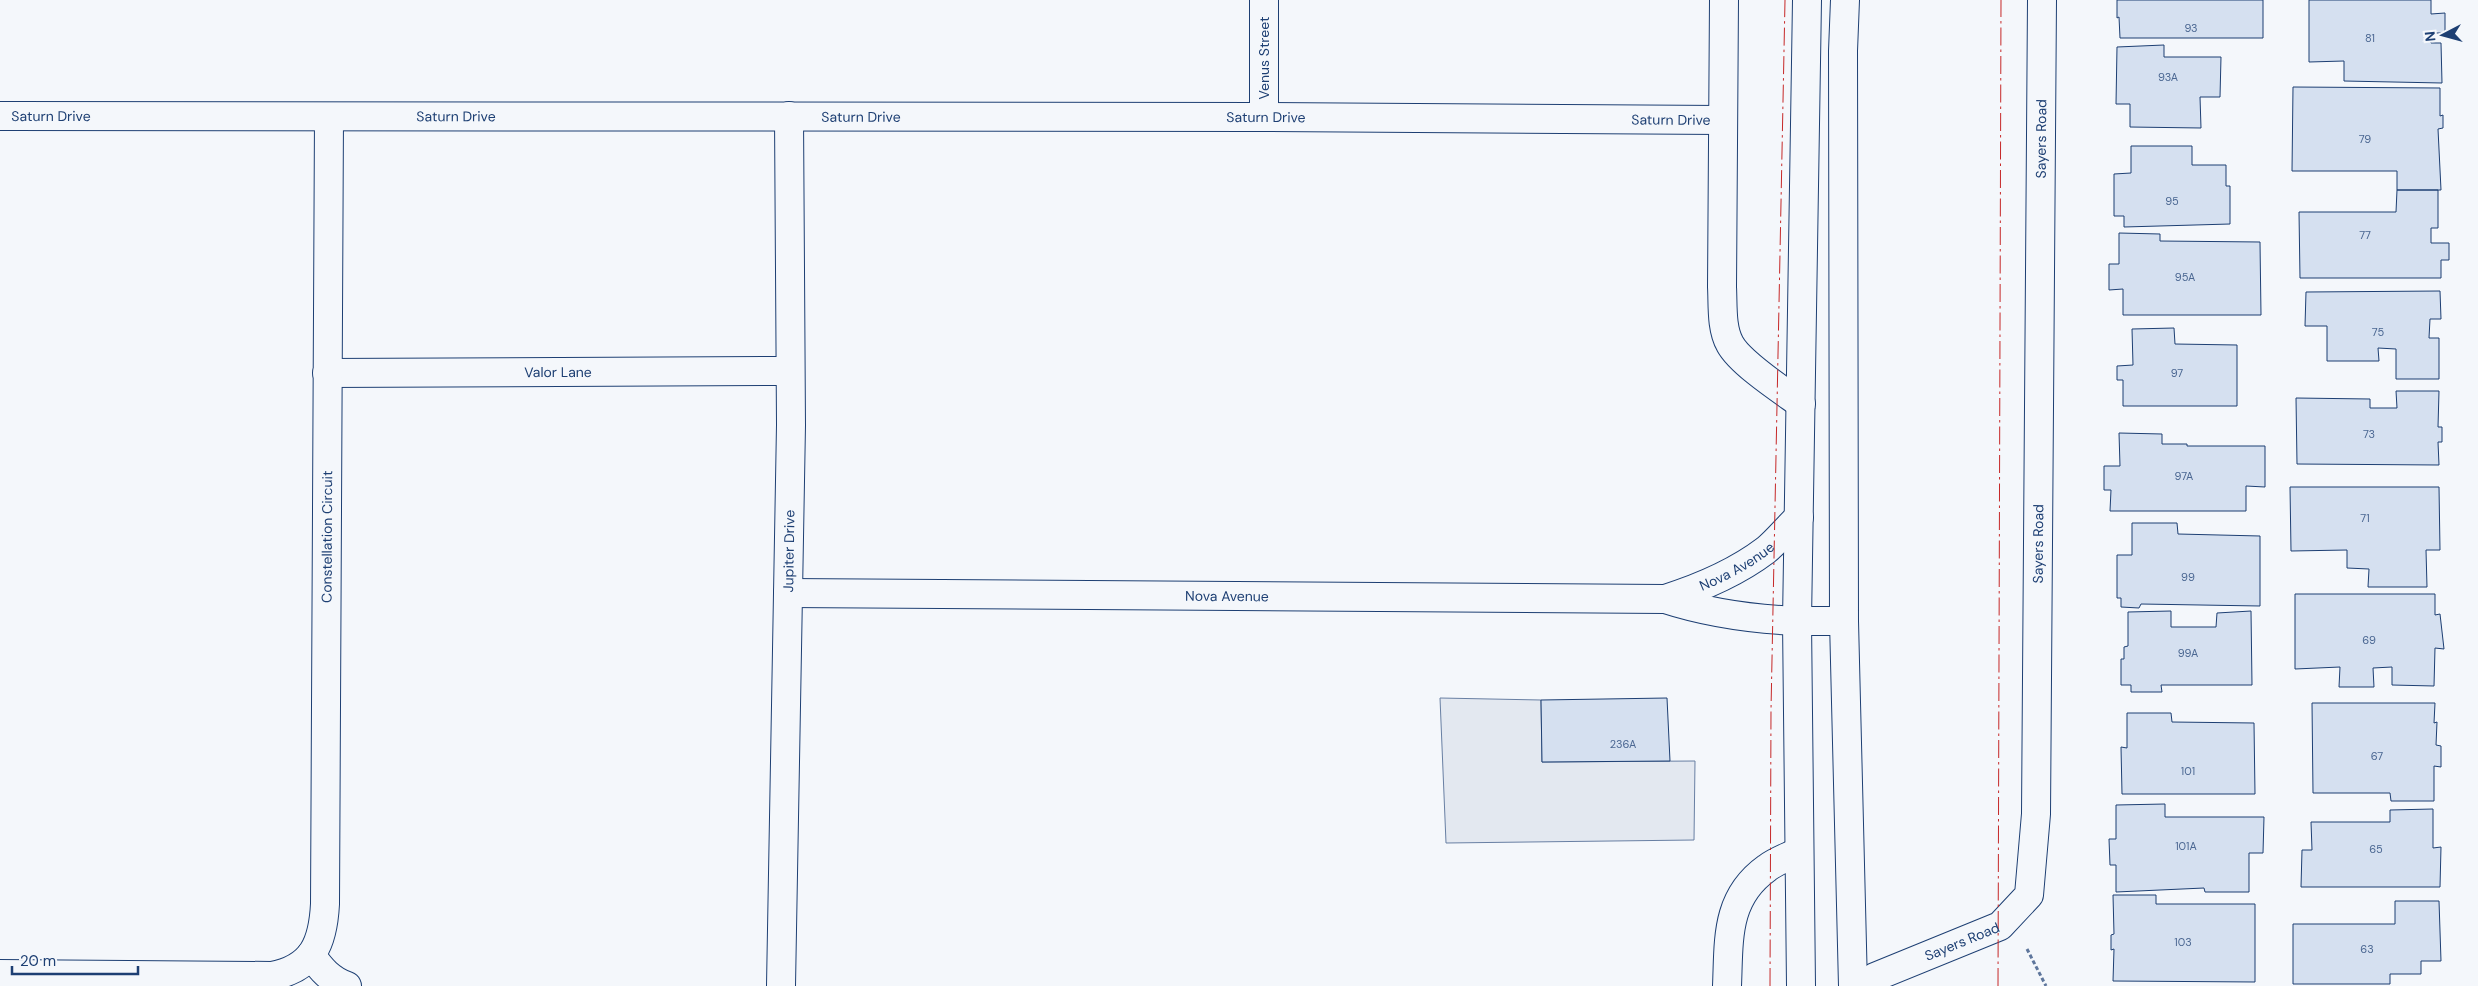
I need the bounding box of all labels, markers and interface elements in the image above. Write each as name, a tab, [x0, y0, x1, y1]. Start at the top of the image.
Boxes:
north arrow	[2418, 10, 2468, 60]
street label: Venus Street	[1255, 17, 1273, 99]
house number: 93	[2184, 21, 2198, 35]
text: N	[2421, 30, 2440, 42]
house number: 81	[2365, 31, 2375, 45]
house number: 93A	[2158, 70, 2178, 84]
street label: Sayers Road	[2032, 99, 2050, 178]
street label: Saturn Drive	[11, 107, 91, 125]
street label: Saturn Drive	[416, 107, 496, 125]
street label: Saturn Drive	[821, 108, 901, 126]
street label: Saturn Drive	[1226, 108, 1306, 126]
street label: Saturn Drive	[1631, 110, 1711, 129]
house number: 79	[2359, 132, 2371, 146]
house number: 95	[2165, 194, 2179, 208]
house number: 77	[2359, 228, 2371, 242]
house number: 95A	[2175, 270, 2195, 284]
house number: 75	[2372, 325, 2384, 339]
street label: Valor Lane	[524, 363, 592, 381]
house number: 97	[2171, 366, 2183, 380]
house number: 73	[2363, 427, 2375, 441]
house number: 97A	[2175, 469, 2193, 483]
street label: Constellation Circuit	[318, 471, 336, 603]
street label: Sayers Road	[2029, 504, 2047, 583]
street label: Jupiter Drive	[779, 510, 798, 592]
house number: 71	[2360, 511, 2370, 525]
street label: Nova Avenue	[1696, 538, 1778, 595]
house number: 99	[2181, 570, 2195, 584]
street label: Nova Avenue	[1185, 587, 1269, 605]
house number: 69	[2362, 633, 2376, 647]
house number: 99A	[2178, 646, 2198, 660]
house number: 236A	[1610, 737, 1636, 751]
house number: 67	[2371, 749, 2383, 763]
house number: 101	[2181, 764, 2195, 778]
house number: 101A	[2175, 839, 2197, 853]
house number: 65	[2369, 842, 2383, 856]
street label: Sayers Road	[1922, 918, 2002, 965]
house number: 103	[2174, 935, 2192, 949]
house number: 63	[2360, 942, 2374, 956]
scale bar	[12, 944, 139, 976]
text: 20 m	[20, 951, 56, 971]

